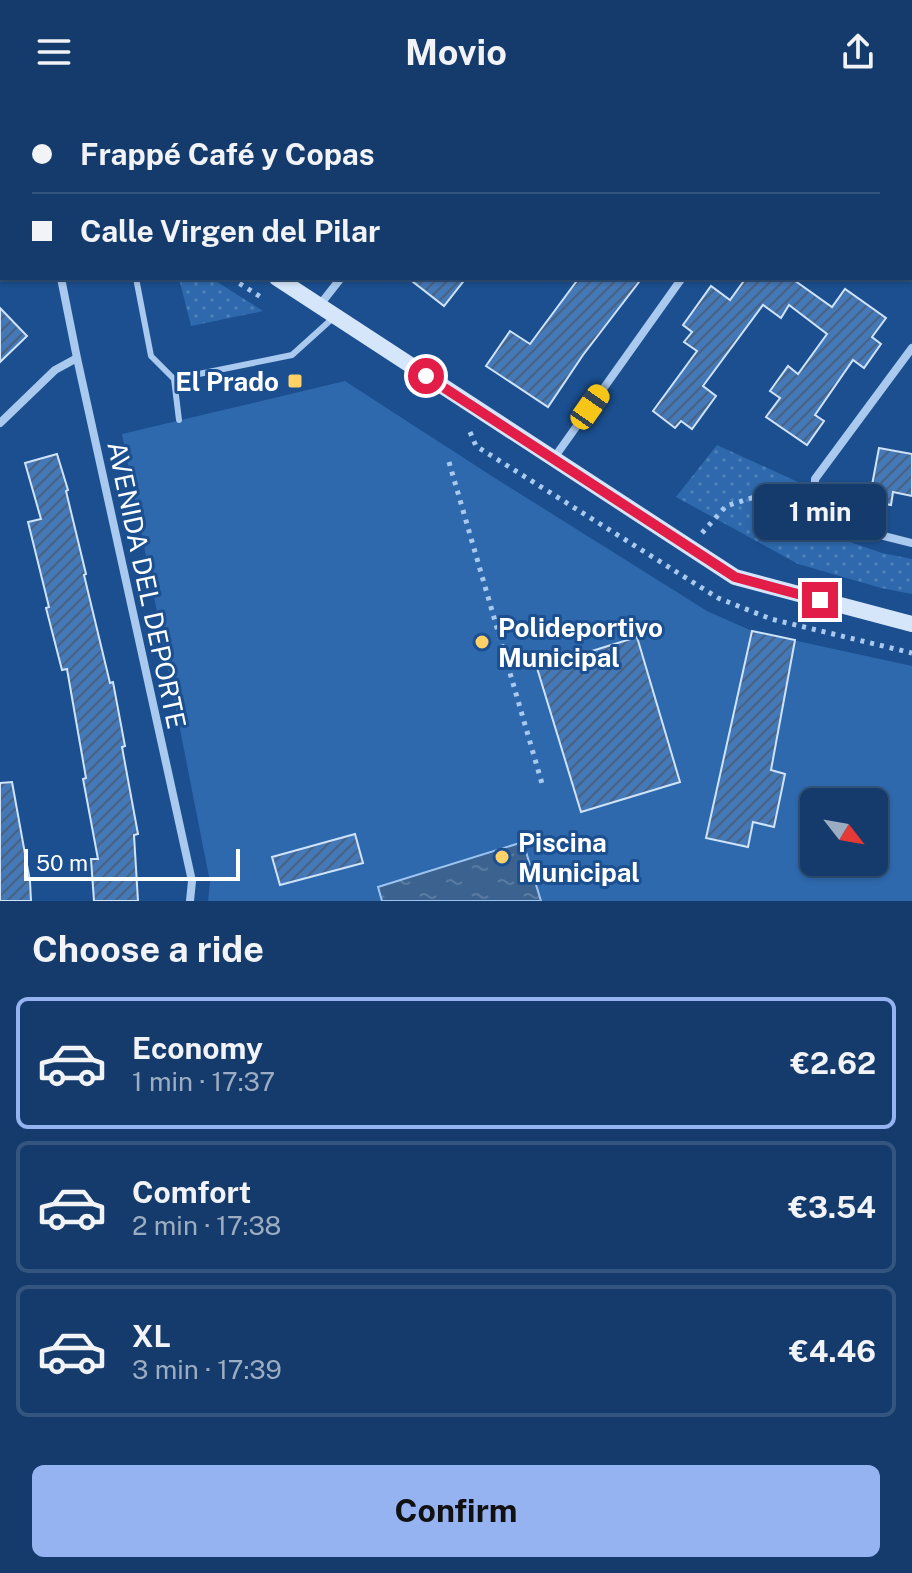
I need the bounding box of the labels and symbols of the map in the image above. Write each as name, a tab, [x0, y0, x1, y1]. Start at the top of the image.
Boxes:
route start	[408, 358, 444, 394]
place label: El Prado	[175, 366, 279, 397]
marker: El Prado	[286, 372, 304, 390]
car	[566, 380, 614, 434]
street label: AVENIDA DEL DEPORTE	[101, 439, 193, 731]
callout: 1 min	[754, 484, 886, 540]
route end	[802, 582, 838, 618]
place label: Polideportivo Municipal	[498, 612, 663, 673]
marker: Polideportivo Municipal	[473, 633, 491, 651]
north arrow	[800, 788, 888, 876]
place label: Piscina Municipal	[518, 827, 640, 888]
scale bar	[24, 845, 240, 881]
marker: Piscina Municipal	[493, 848, 511, 866]

